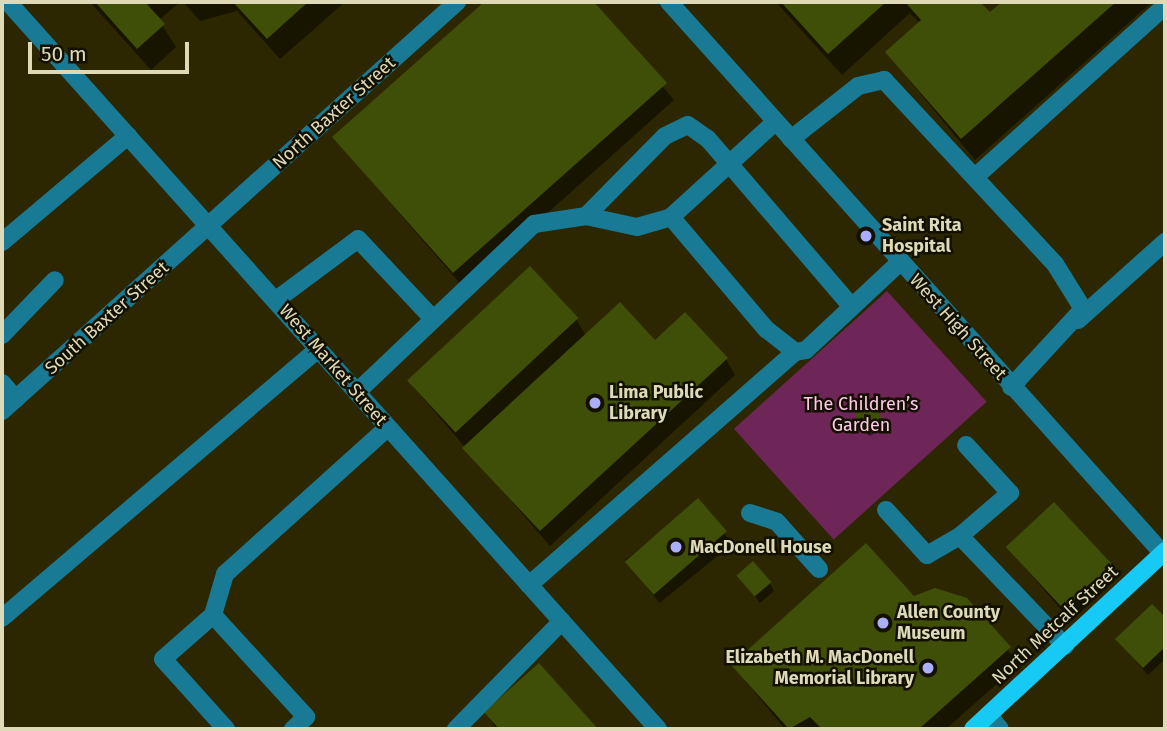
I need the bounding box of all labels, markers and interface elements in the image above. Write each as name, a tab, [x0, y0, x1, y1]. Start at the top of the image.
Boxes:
scale bar	[32, 28, 192, 72]
text: 50 m	[41, 41, 87, 67]
street label: North Baxter Street	[268, 52, 400, 174]
place label: Saint Rita Hospital	[882, 215, 962, 258]
marker: Saint Rita Hospital	[856, 226, 876, 246]
street label: South Baxter Street	[41, 257, 173, 379]
street label: West High Street	[905, 270, 1011, 384]
street label: West Market Street	[274, 300, 392, 430]
place label: Lima Public Library	[609, 382, 703, 424]
park label: The Children’s Garden	[804, 394, 918, 436]
marker: Lima Public Library	[587, 395, 603, 411]
place label: MacDonell House	[690, 536, 832, 558]
marker: MacDonell House	[668, 539, 684, 555]
street label: North Metcalf Street	[987, 561, 1123, 689]
place label: Allen County Museum	[897, 602, 1000, 644]
marker: Allen County Museum	[875, 615, 891, 631]
place label: Elizabeth M. MacDonell Memorial Library	[726, 647, 914, 690]
marker: Elizabeth M. MacDonell Memorial Library	[920, 660, 936, 676]

